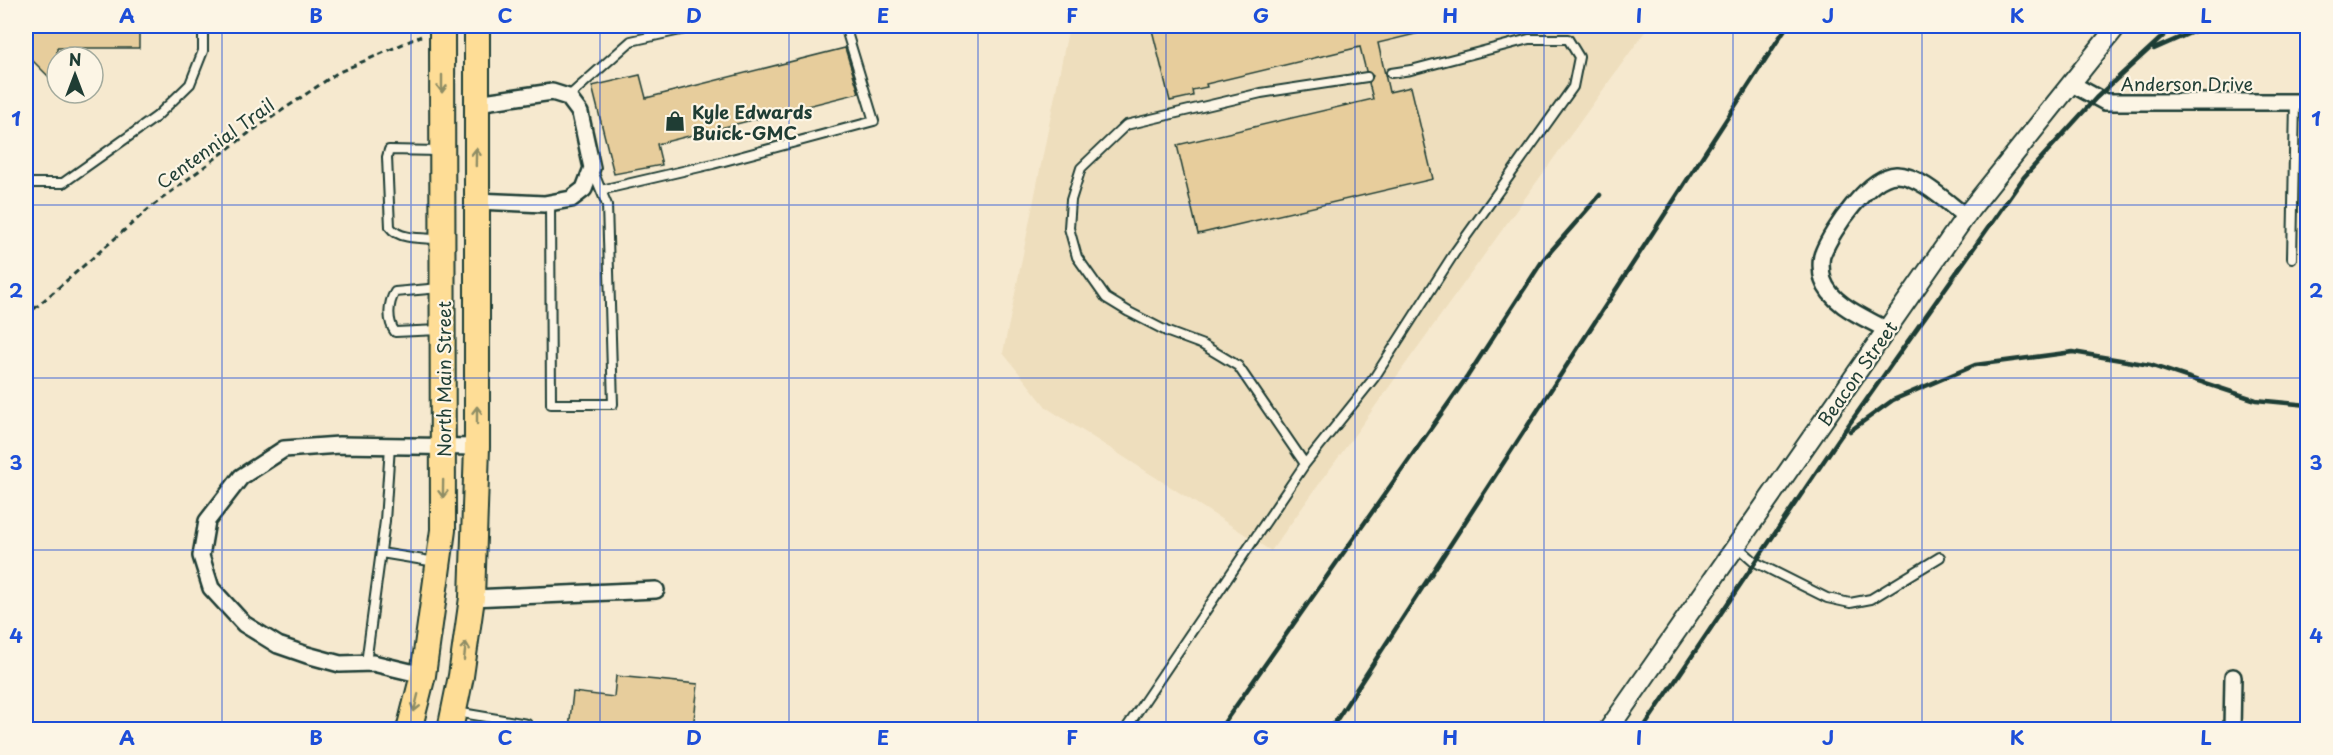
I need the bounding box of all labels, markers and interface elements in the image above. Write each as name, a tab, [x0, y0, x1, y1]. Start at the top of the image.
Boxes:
text: A	[119, 0, 135, 30]
text: B	[309, 0, 323, 30]
text: C	[497, 0, 513, 30]
text: D	[686, 0, 702, 30]
text: E	[877, 0, 889, 30]
text: F	[1066, 0, 1078, 30]
text: G	[1253, 0, 1269, 30]
text: H	[1442, 0, 1458, 30]
text: I	[1636, 0, 1642, 30]
text: J	[1822, 0, 1834, 30]
text: K	[2010, 0, 2025, 30]
text: L	[2200, 0, 2212, 30]
north arrow	[45, 45, 105, 105]
text: N	[69, 47, 81, 71]
street label: Anderson Drive	[2121, 70, 2253, 97]
one-way arrow	[436, 73, 448, 93]
street label: Centennial Trail	[150, 91, 280, 195]
place label: Kyle Edwards Buick-GMC	[692, 98, 813, 146]
text: 1	[11, 103, 21, 133]
text: 1	[2311, 103, 2321, 133]
shop icon: Kyle Edwards Buick-GMC	[663, 109, 687, 133]
one-way arrow	[470, 147, 482, 167]
text: 2	[9, 275, 23, 305]
text: 2	[2309, 275, 2323, 305]
street label: North Main Street	[430, 301, 457, 457]
street label: Beacon Street	[1811, 315, 1903, 431]
one-way arrow	[471, 405, 482, 425]
text: 3	[9, 447, 23, 477]
text: 3	[2309, 447, 2323, 477]
one-way arrow	[437, 478, 449, 498]
text: 4	[9, 620, 23, 650]
text: 4	[2309, 620, 2323, 650]
one-way arrow	[459, 642, 470, 662]
one-way arrow	[410, 693, 422, 712]
text: A	[119, 722, 135, 752]
text: B	[309, 722, 323, 752]
text: C	[497, 722, 513, 752]
text: D	[686, 722, 702, 752]
text: E	[877, 722, 889, 752]
text: F	[1066, 722, 1078, 752]
text: G	[1253, 722, 1269, 752]
text: H	[1442, 722, 1458, 752]
text: I	[1636, 722, 1642, 752]
text: J	[1822, 722, 1834, 752]
text: K	[2010, 722, 2025, 752]
text: L	[2200, 722, 2212, 752]

